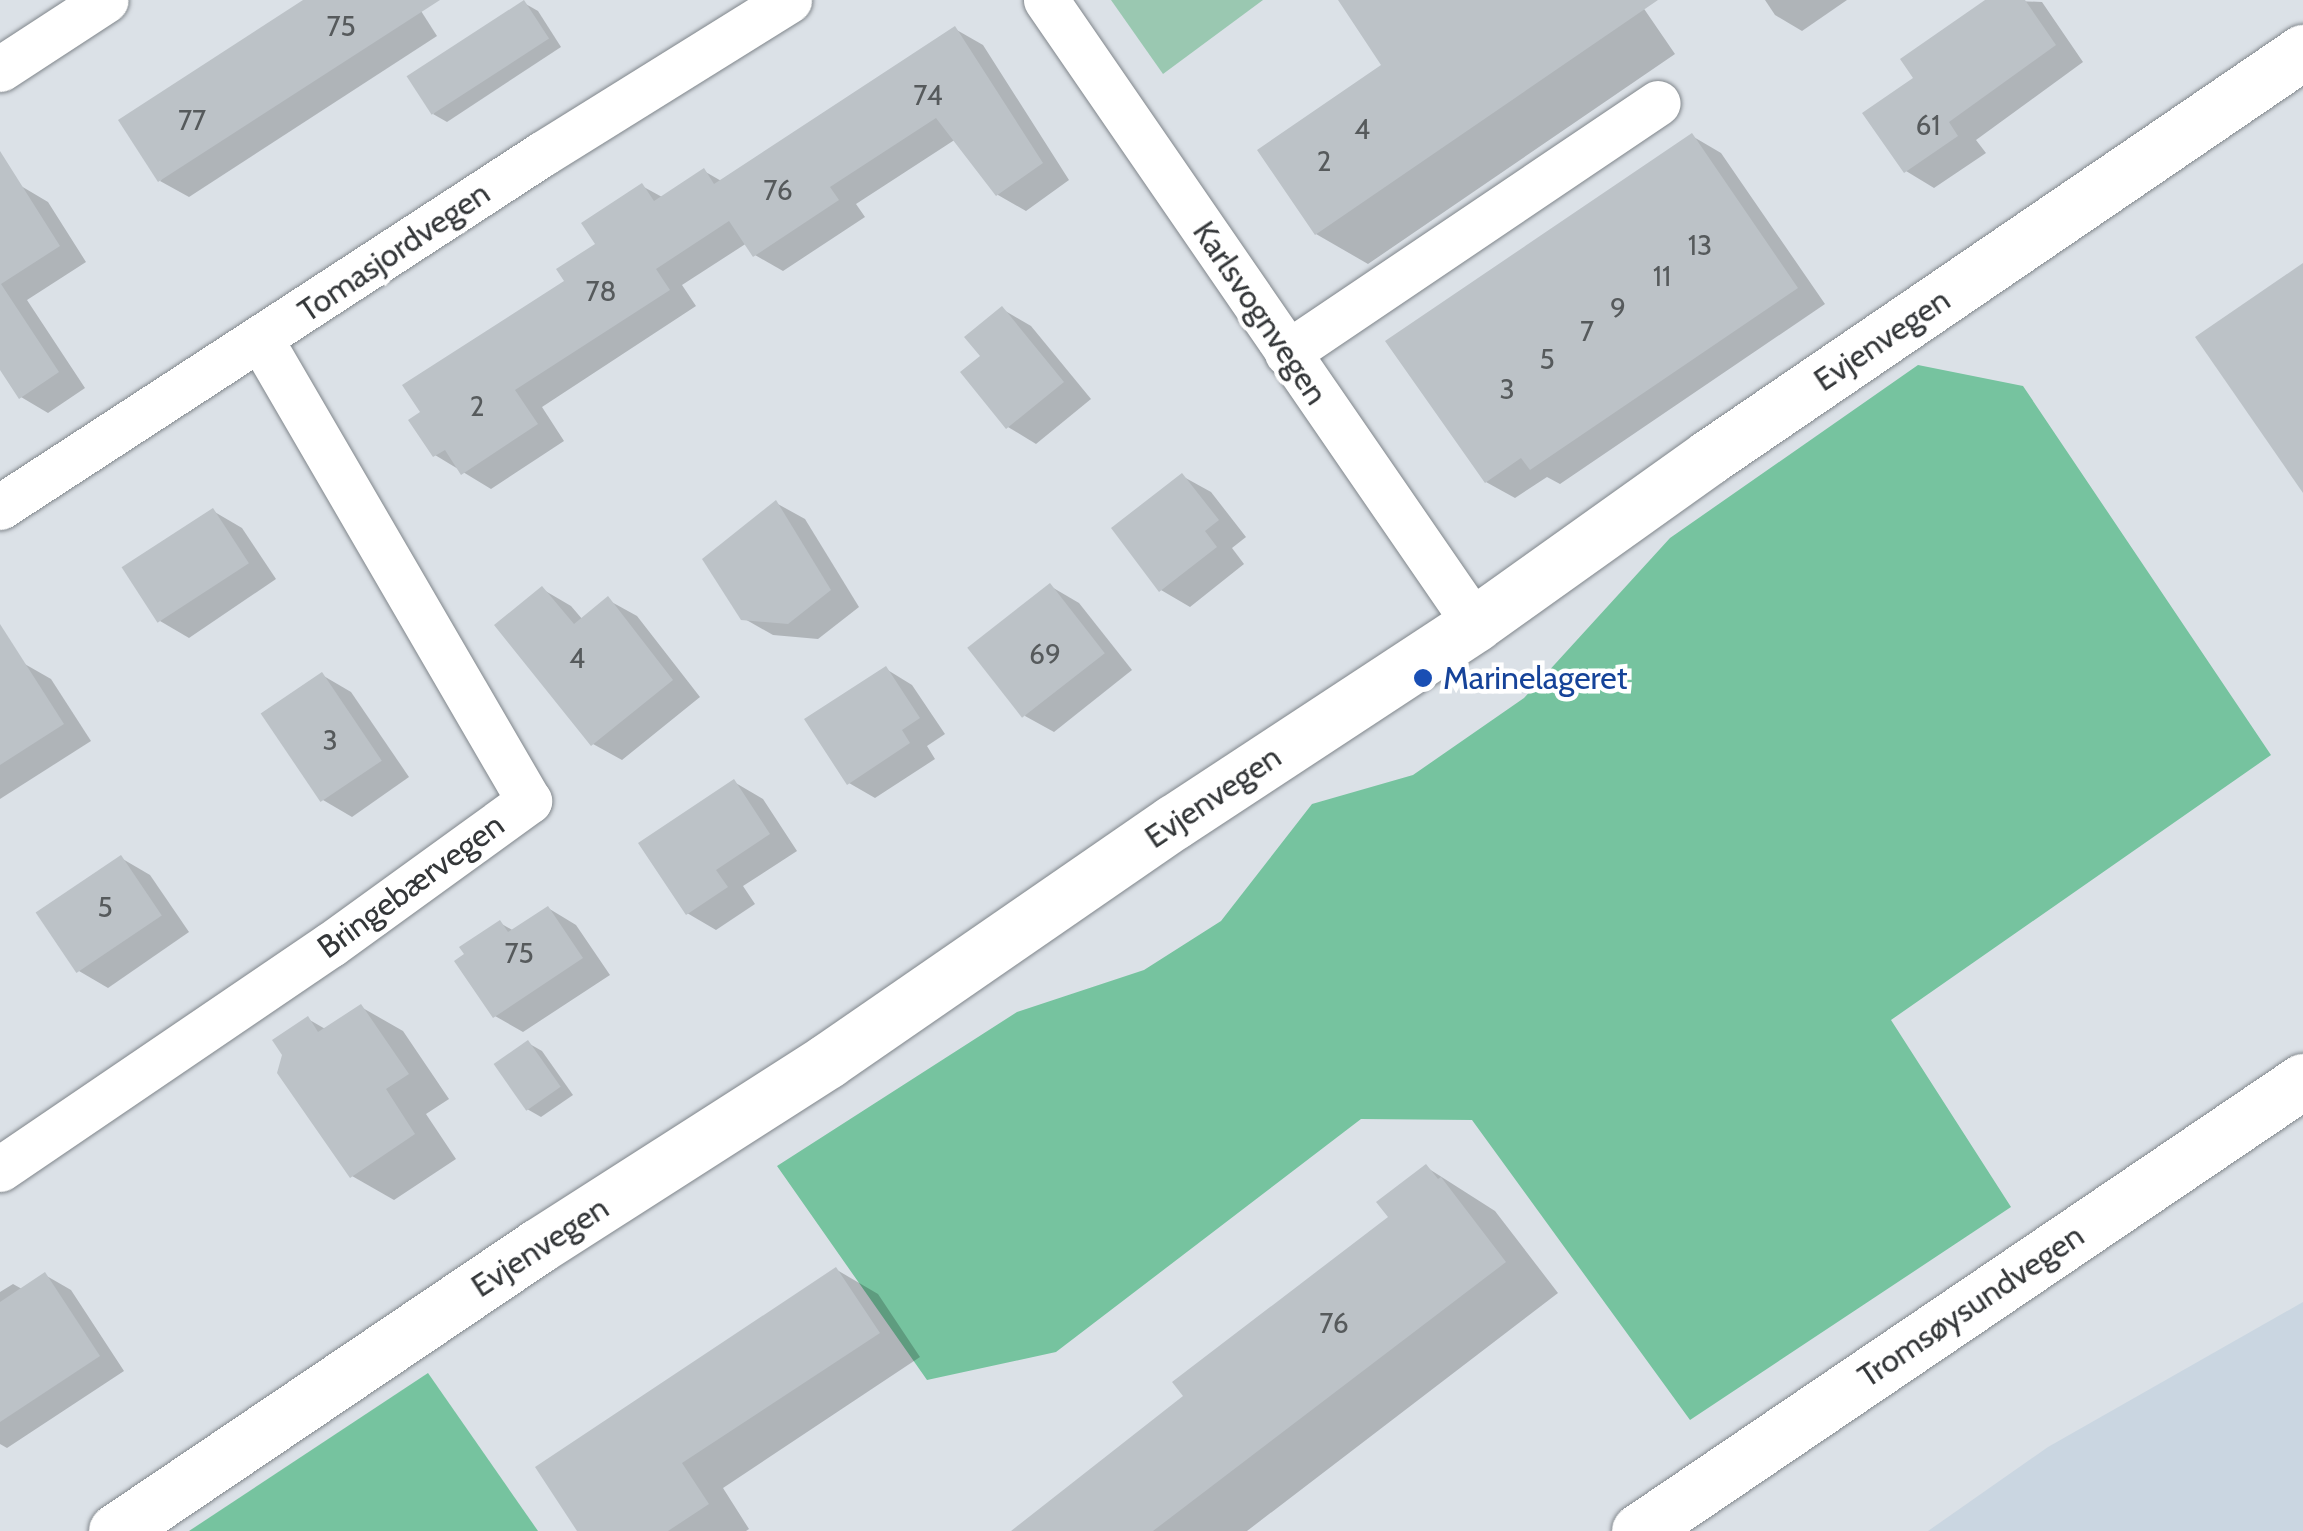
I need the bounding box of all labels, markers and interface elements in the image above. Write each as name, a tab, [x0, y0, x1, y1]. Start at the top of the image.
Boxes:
house number: 75	[326, 9, 356, 43]
house number: 74	[913, 78, 943, 112]
house number: 77	[178, 103, 206, 137]
house number: 61	[1916, 108, 1940, 142]
house number: 4	[1354, 112, 1370, 146]
house number: 2	[1317, 144, 1331, 178]
house number: 76	[763, 173, 793, 207]
street label: Tomasjordvegen	[291, 174, 497, 330]
street label: Karlsvognvegen	[1185, 214, 1335, 412]
house number: 13	[1688, 228, 1712, 262]
house number: 11	[1653, 259, 1671, 293]
house number: 78	[585, 274, 617, 308]
street label: Evjenvegen	[1807, 281, 1957, 399]
house number: 9	[1610, 291, 1626, 325]
house number: 7	[1580, 314, 1594, 348]
house number: 5	[1539, 342, 1555, 376]
house number: 3	[1499, 372, 1515, 406]
house number: 2	[470, 389, 484, 423]
house number: 69	[1029, 637, 1061, 671]
house number: 4	[569, 641, 585, 675]
place label: Marinelageret	[1443, 659, 1627, 697]
marker: Marinelageret	[1412, 667, 1434, 689]
house number: 3	[322, 723, 338, 757]
street label: Evjenvegen	[1138, 738, 1288, 856]
street label: Bringebærvegen	[310, 806, 512, 966]
house number: 5	[97, 890, 113, 924]
house number: 75	[504, 936, 534, 970]
street label: Evjenvegen	[464, 1189, 616, 1305]
street label: Tromsøysundvegen	[1851, 1216, 2091, 1396]
house number: 76	[1319, 1306, 1349, 1340]

